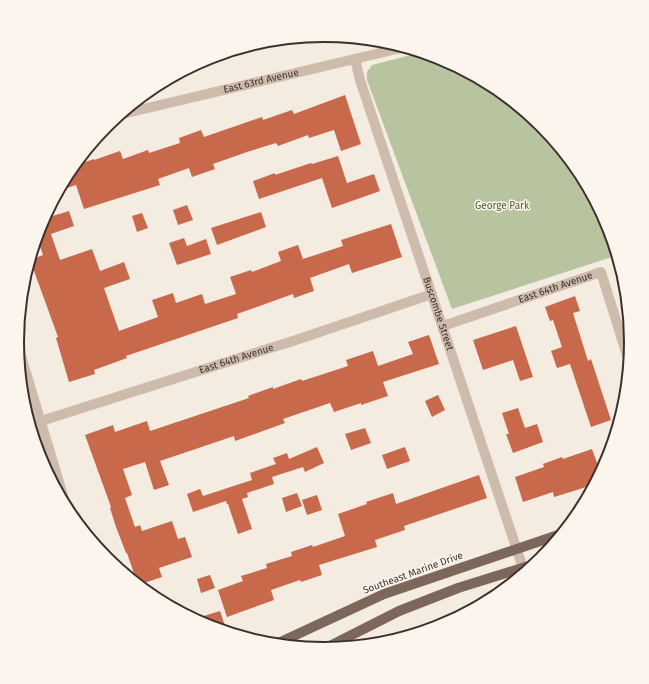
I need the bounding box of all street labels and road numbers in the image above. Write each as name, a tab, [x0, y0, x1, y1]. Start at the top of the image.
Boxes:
street label: East 63rd Avenue	[222, 66, 300, 96]
street label: East 64th Avenue	[517, 269, 594, 306]
street label: Buscombe Street	[420, 275, 456, 352]
street label: East 64th Avenue	[198, 341, 275, 376]
street label: Southeast Marine Drive	[361, 549, 465, 597]

